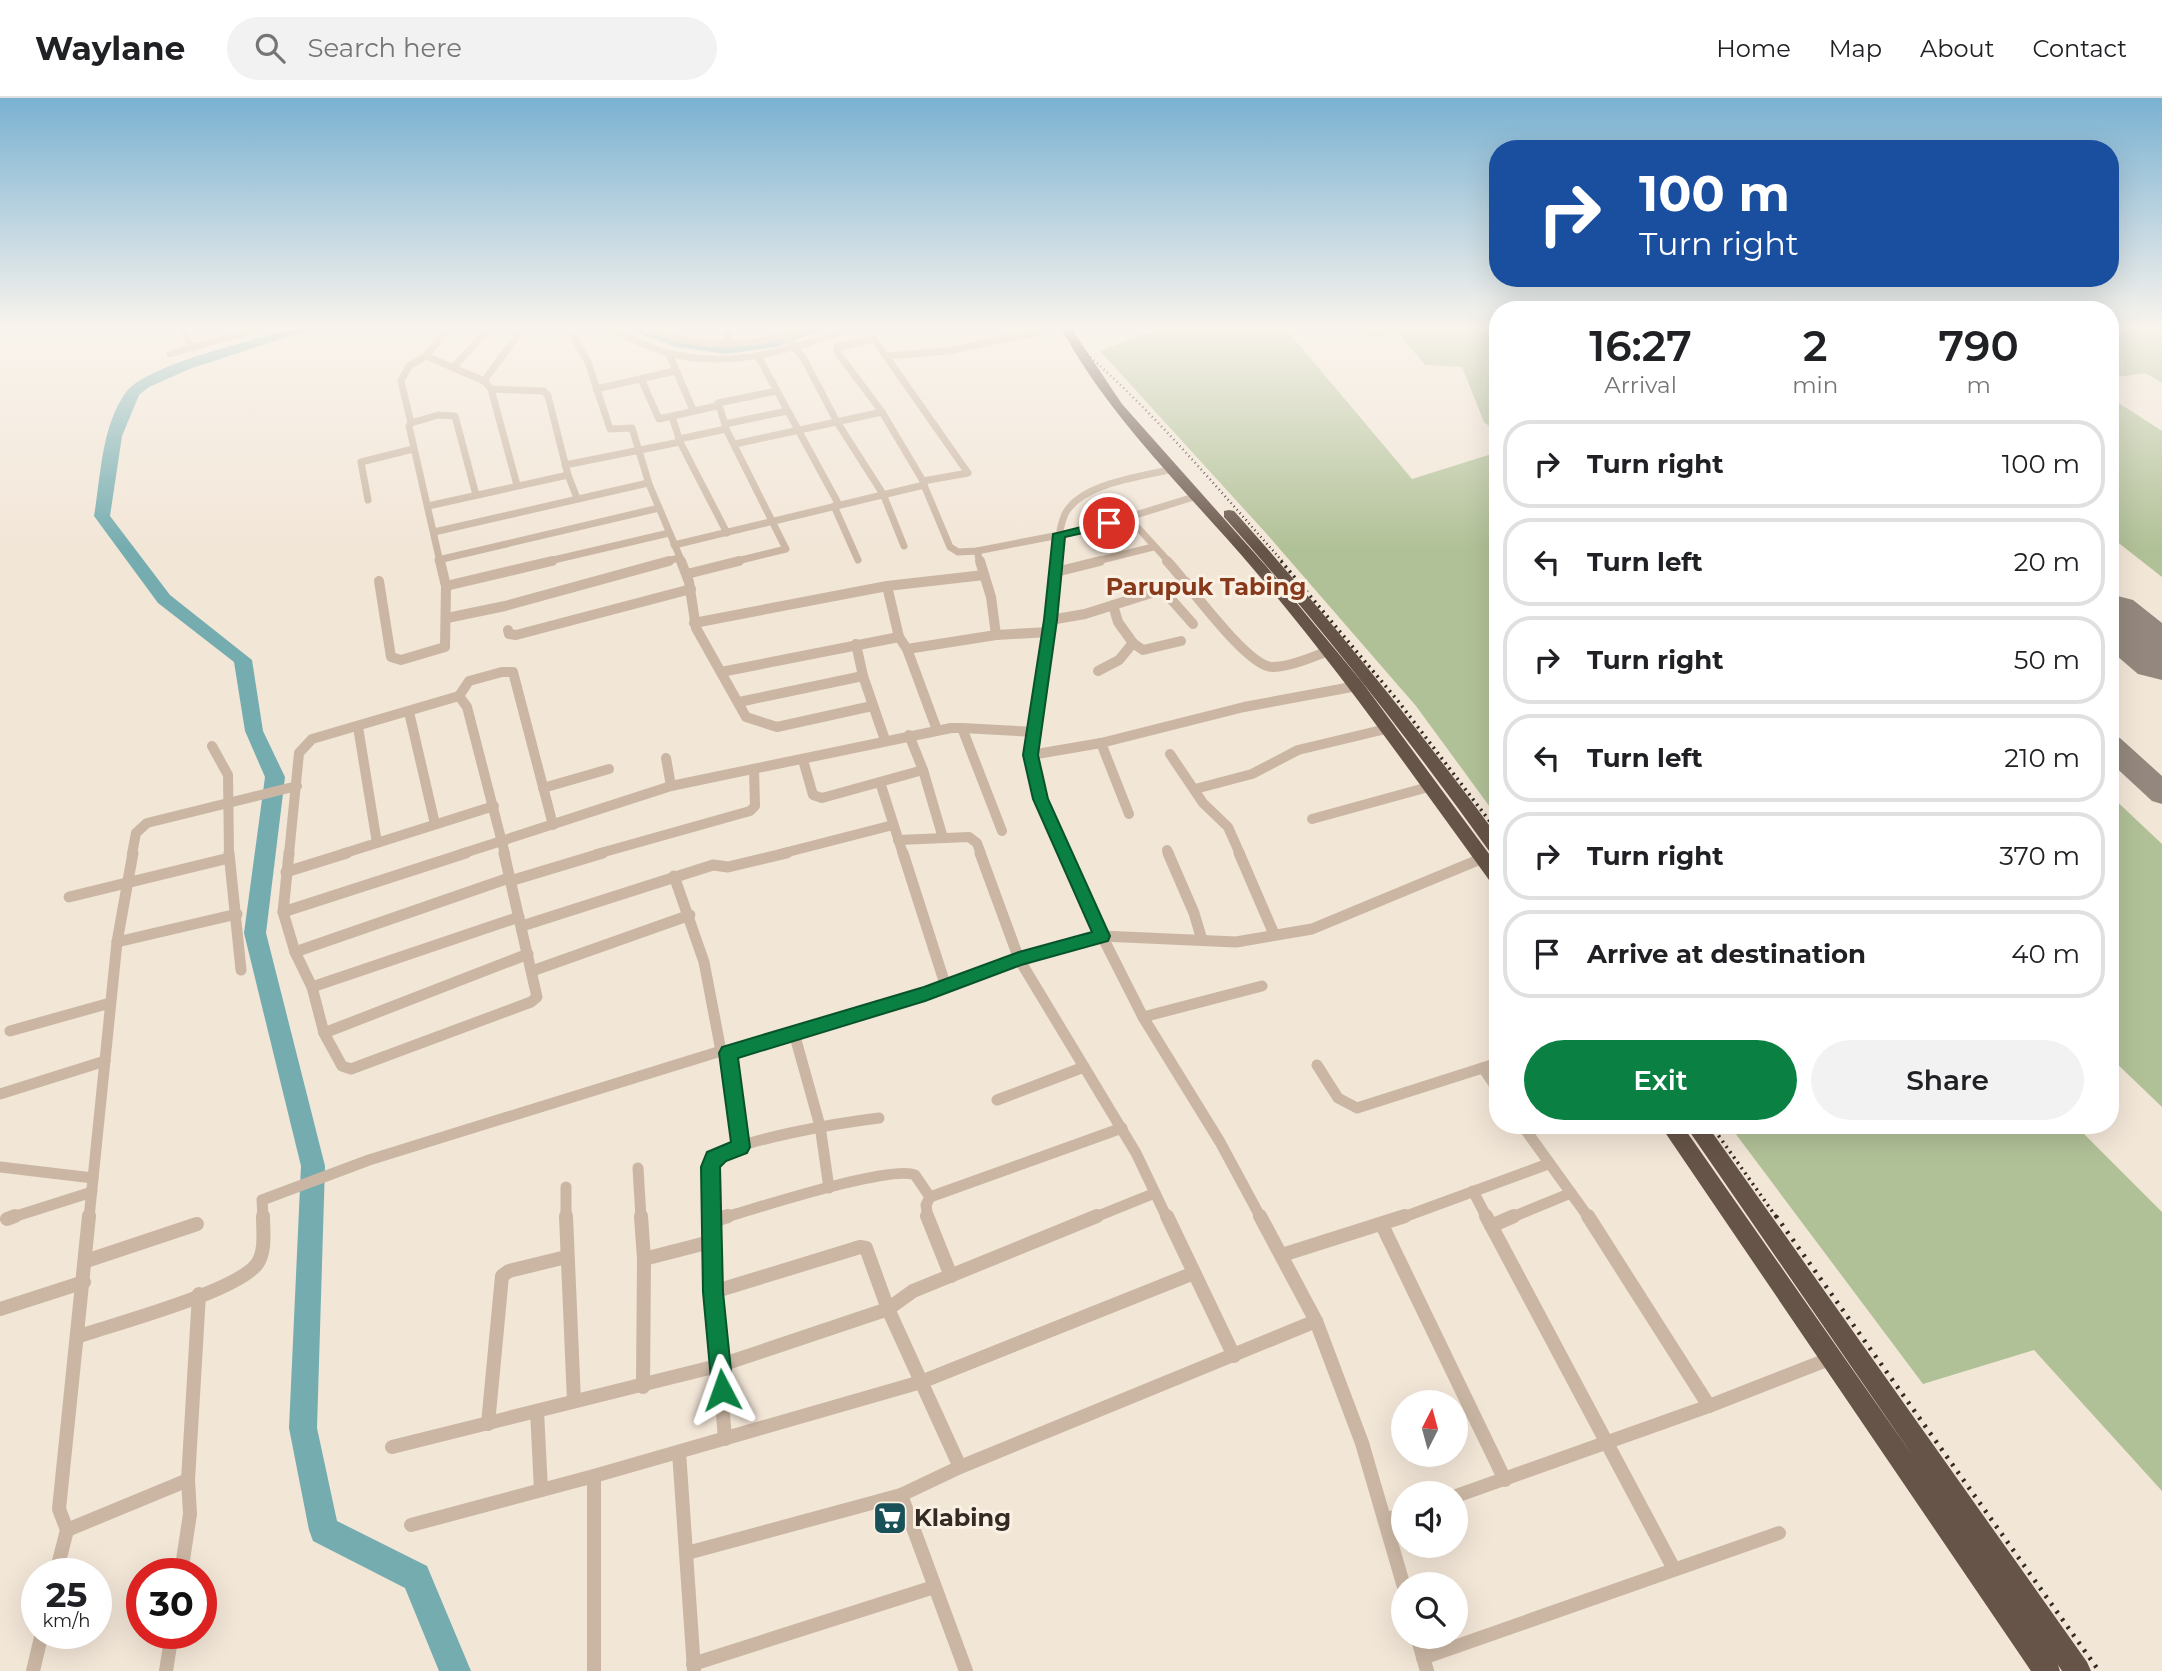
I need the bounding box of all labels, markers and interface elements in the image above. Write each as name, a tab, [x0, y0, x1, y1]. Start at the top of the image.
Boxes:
search box	[227, 17, 717, 80]
text: Waylane	[35, 28, 185, 68]
icon: search	[251, 29, 289, 67]
text: Search here	[307, 32, 462, 64]
text: Home	[1716, 34, 1791, 63]
text: Map	[1829, 34, 1882, 63]
text: About	[1920, 34, 1994, 63]
text: Contact	[2032, 34, 2127, 63]
text: 100 m	[1639, 164, 1790, 223]
icon: right	[1524, 168, 1615, 259]
text: Turn right	[1639, 224, 1799, 263]
text: 16:27	[1589, 320, 1692, 372]
text: 2	[1803, 320, 1827, 372]
text: 790	[1939, 320, 2019, 372]
text: Arrival	[1604, 371, 1677, 399]
text: min	[1792, 371, 1838, 399]
text: m	[1966, 371, 1991, 399]
icon: right	[1528, 445, 1566, 483]
text: Turn right	[1587, 448, 1723, 480]
text: 100 m	[2002, 448, 2080, 480]
pin	[1079, 493, 1139, 553]
icon: arrive	[1090, 504, 1128, 542]
icon: left	[1528, 543, 1566, 581]
text: Turn left	[1587, 546, 1703, 578]
text: 20 m	[2014, 546, 2080, 578]
district label: Parupuk Tabing	[1106, 572, 1306, 601]
icon: right	[1528, 641, 1566, 679]
text: Turn right	[1587, 644, 1723, 676]
text: 50 m	[2014, 644, 2080, 676]
icon: left	[1528, 739, 1566, 777]
text: Turn left	[1587, 742, 1703, 774]
text: 210 m	[2004, 742, 2080, 774]
icon: right	[1528, 837, 1566, 875]
text: Turn right	[1587, 840, 1723, 872]
text: 370 m	[1999, 840, 2080, 872]
icon: arrive	[1528, 935, 1566, 973]
text: Arrive at destination	[1587, 938, 1866, 970]
text: 40 m	[2011, 938, 2080, 970]
button: Exit	[1524, 1040, 1797, 1120]
button: Share	[1811, 1040, 2084, 1120]
position arrow	[685, 1353, 759, 1427]
north arrow	[1391, 1390, 1468, 1466]
map controls	[1391, 1390, 1468, 1649]
button: sound	[1391, 1481, 1468, 1558]
supermarket icon: Klabing	[871, 1499, 909, 1537]
place label: Klabing	[914, 1503, 1011, 1532]
speed limit sign: 30	[126, 1558, 217, 1649]
button: search	[1391, 1572, 1468, 1649]
text: 25	[46, 1573, 87, 1616]
text: km/h	[42, 1610, 91, 1632]

